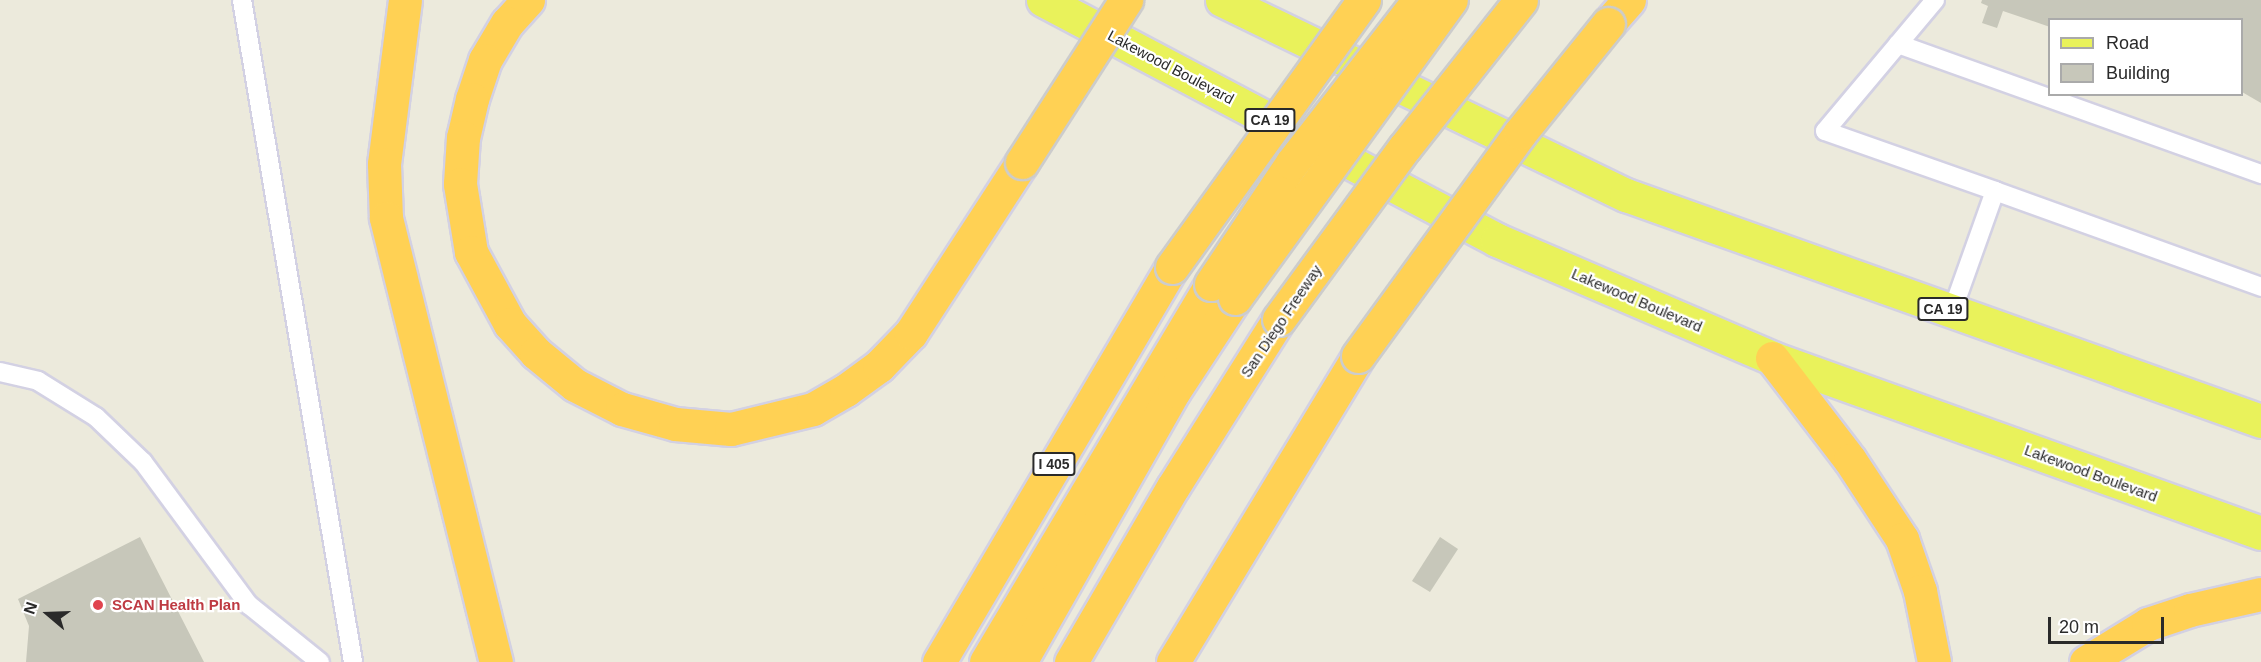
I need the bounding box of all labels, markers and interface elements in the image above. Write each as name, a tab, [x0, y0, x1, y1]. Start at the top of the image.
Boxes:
legend	[2048, 18, 2243, 96]
street label: Lakewood Boulevard	[1105, 26, 1237, 108]
text: Road	[2106, 33, 2149, 53]
text: Building	[2106, 63, 2170, 83]
road number: CA 19	[1243, 109, 1297, 131]
street label: San Diego Freeway	[1237, 261, 1325, 381]
street label: Lakewood Boulevard	[1569, 264, 1705, 336]
road number: CA 19	[1916, 298, 1970, 320]
street label: Lakewood Boulevard	[2022, 441, 2160, 505]
road number: I 405	[1032, 453, 1076, 475]
north arrow	[18, 584, 78, 644]
marker: SCAN Health Plan	[89, 596, 107, 614]
place label: SCAN Health Plan	[112, 596, 240, 614]
text: N	[21, 600, 40, 616]
scale bar	[2051, 605, 2166, 643]
text: 20 m	[2059, 617, 2099, 637]

